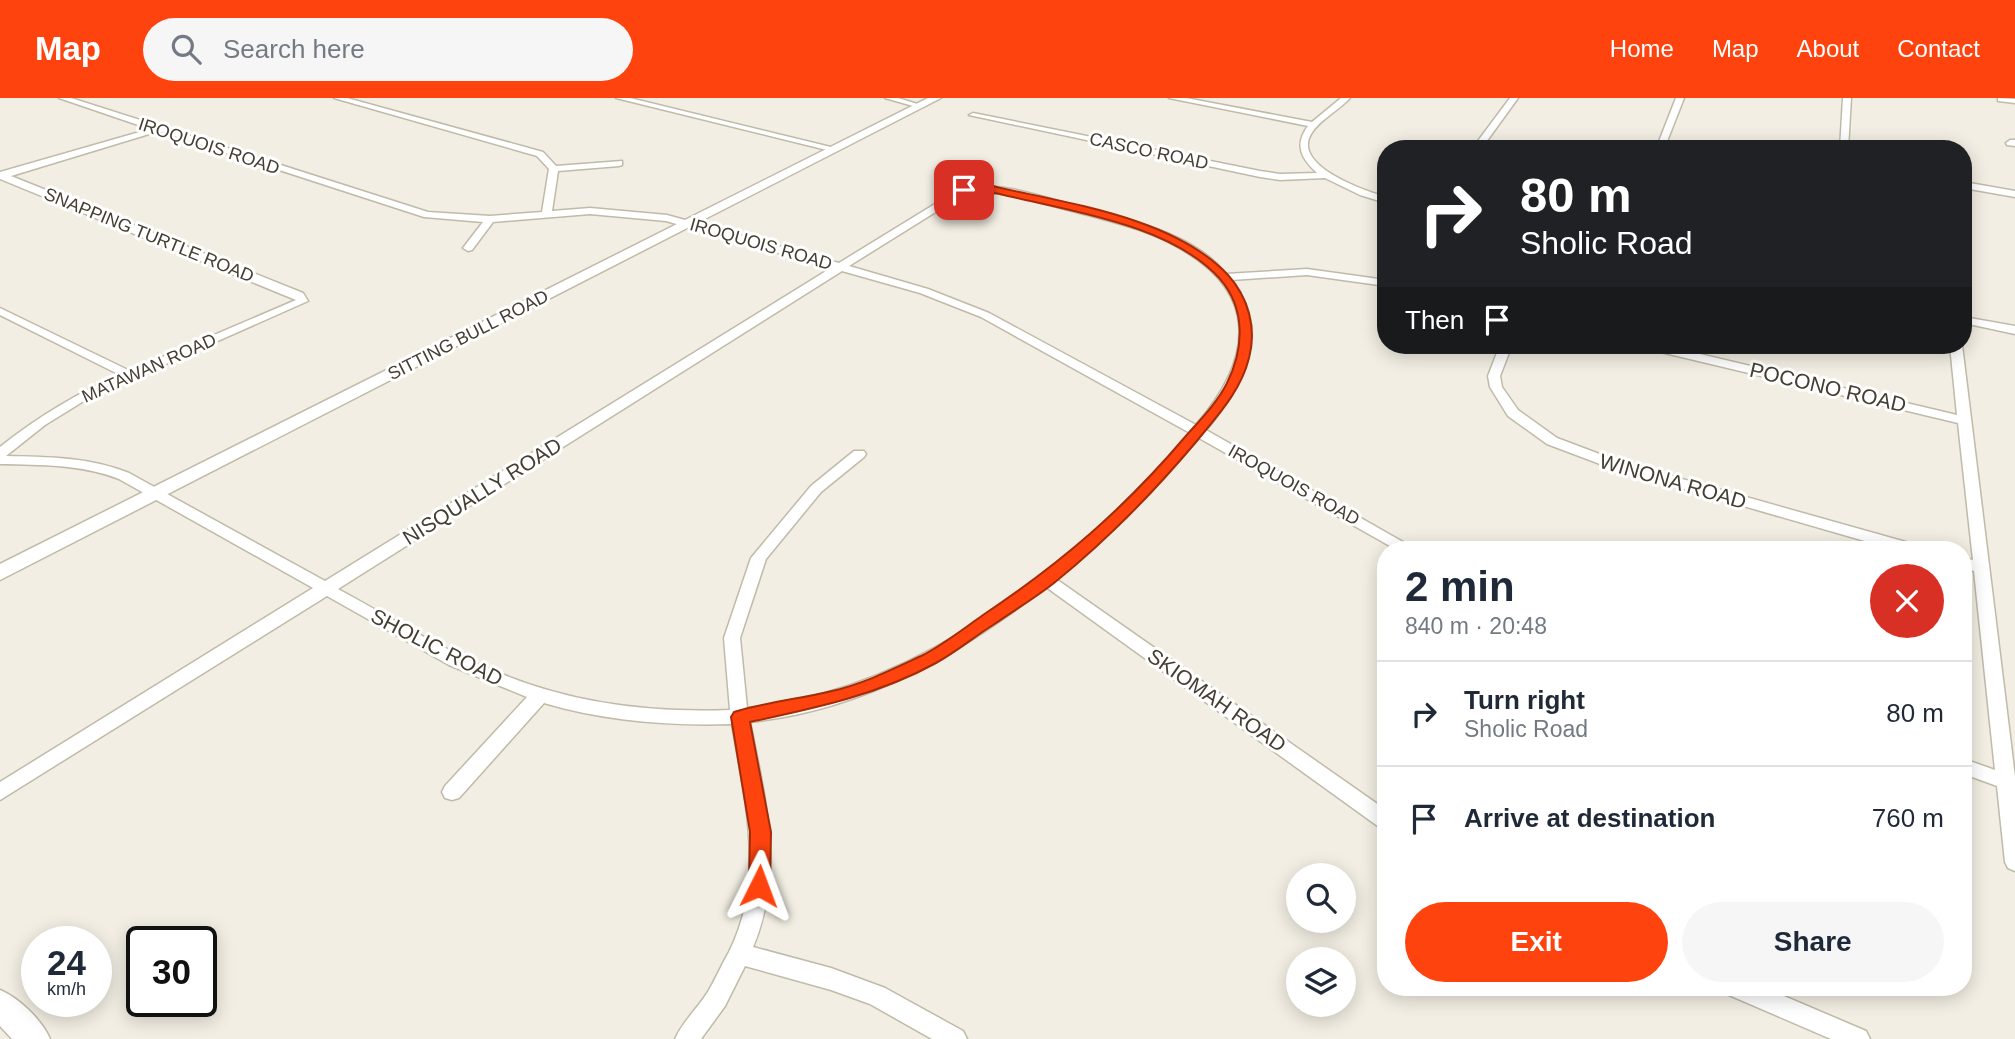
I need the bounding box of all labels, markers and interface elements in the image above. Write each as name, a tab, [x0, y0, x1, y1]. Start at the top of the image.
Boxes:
search box	[143, 18, 633, 81]
text: Map	[35, 30, 101, 67]
icon: search	[167, 30, 205, 68]
text: Search here	[223, 34, 365, 64]
text: Home	[1610, 35, 1674, 62]
text: Map	[1712, 35, 1759, 62]
text: About	[1797, 35, 1859, 62]
text: Contact	[1897, 35, 1980, 62]
street label: IROQUOIS ROAD	[136, 114, 282, 178]
street label: CASCO ROAD	[1088, 129, 1210, 173]
pin	[934, 160, 994, 220]
icon: right	[1405, 168, 1496, 259]
text: 80 m	[1520, 168, 1632, 222]
icon: arrive	[945, 171, 983, 209]
street label: SNAPPING TURTLE ROAD	[41, 184, 257, 286]
street label: IROQUOIS ROAD	[688, 214, 834, 274]
text: Sholic Road	[1520, 225, 1693, 261]
street label: SITTING BULL ROAD	[384, 286, 552, 384]
icon: arrive	[1478, 301, 1516, 339]
text: Then	[1405, 305, 1464, 335]
street label: MATAWAN ROAD	[79, 329, 219, 407]
street label: POCONO ROAD	[1748, 358, 1908, 416]
street label: NISQUALLY ROAD	[399, 433, 565, 549]
street label: IROQUOIS ROAD	[1225, 441, 1363, 529]
street label: WINONA ROAD	[1597, 449, 1749, 513]
text: 2 min	[1405, 563, 1515, 610]
button: close	[1870, 564, 1944, 638]
street label: SHOLIC ROAD	[367, 604, 507, 690]
text: 840 m · 20:48	[1405, 613, 1547, 639]
street label: SKIOMAH ROAD	[1143, 644, 1291, 756]
text: Turn right	[1464, 685, 1585, 715]
icon: right	[1405, 695, 1443, 733]
text: 80 m	[1886, 698, 1944, 728]
text: Sholic Road	[1464, 716, 1588, 742]
icon: arrive	[1405, 800, 1443, 838]
text: Arrive at destination	[1464, 803, 1715, 833]
text: 760 m	[1872, 803, 1944, 833]
position arrow	[722, 849, 796, 923]
map controls	[1286, 863, 1356, 1017]
button: search	[1286, 863, 1356, 933]
button: Exit	[1405, 902, 1668, 982]
button: Share	[1682, 902, 1944, 982]
speed limit sign: 30	[126, 926, 217, 1017]
text: 24	[47, 943, 86, 982]
button: layers	[1286, 947, 1356, 1017]
text: km/h	[47, 979, 86, 999]

